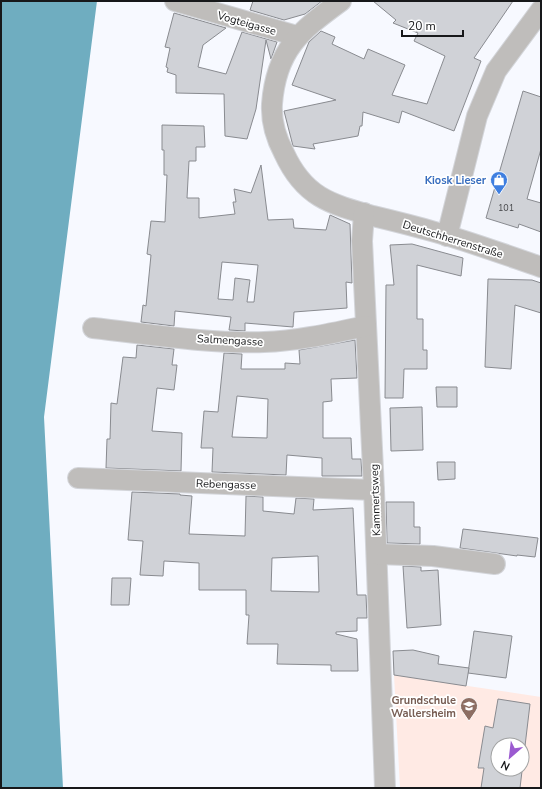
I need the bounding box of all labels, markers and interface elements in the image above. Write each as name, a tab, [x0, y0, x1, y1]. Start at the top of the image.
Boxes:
street label: Vogteigasse	[215, 8, 278, 39]
scale bar	[402, 12, 463, 38]
text: 20 m	[408, 18, 436, 34]
shop icon: Kiosk Lieser	[489, 170, 509, 195]
place label: Kiosk Lieser	[425, 173, 487, 188]
house number: 101	[498, 202, 514, 214]
street label: Deutschherrenstraße	[401, 217, 505, 262]
street label: Salmengasse	[197, 331, 264, 350]
street label: Kammertsweg	[367, 464, 384, 536]
street label: Rebengasse	[196, 476, 257, 493]
place label: Grundschule Wallersheim	[391, 693, 456, 721]
school or university icon: Grundschule Wallersheim	[459, 696, 479, 721]
north arrow	[490, 737, 530, 777]
text: N	[498, 757, 513, 774]

